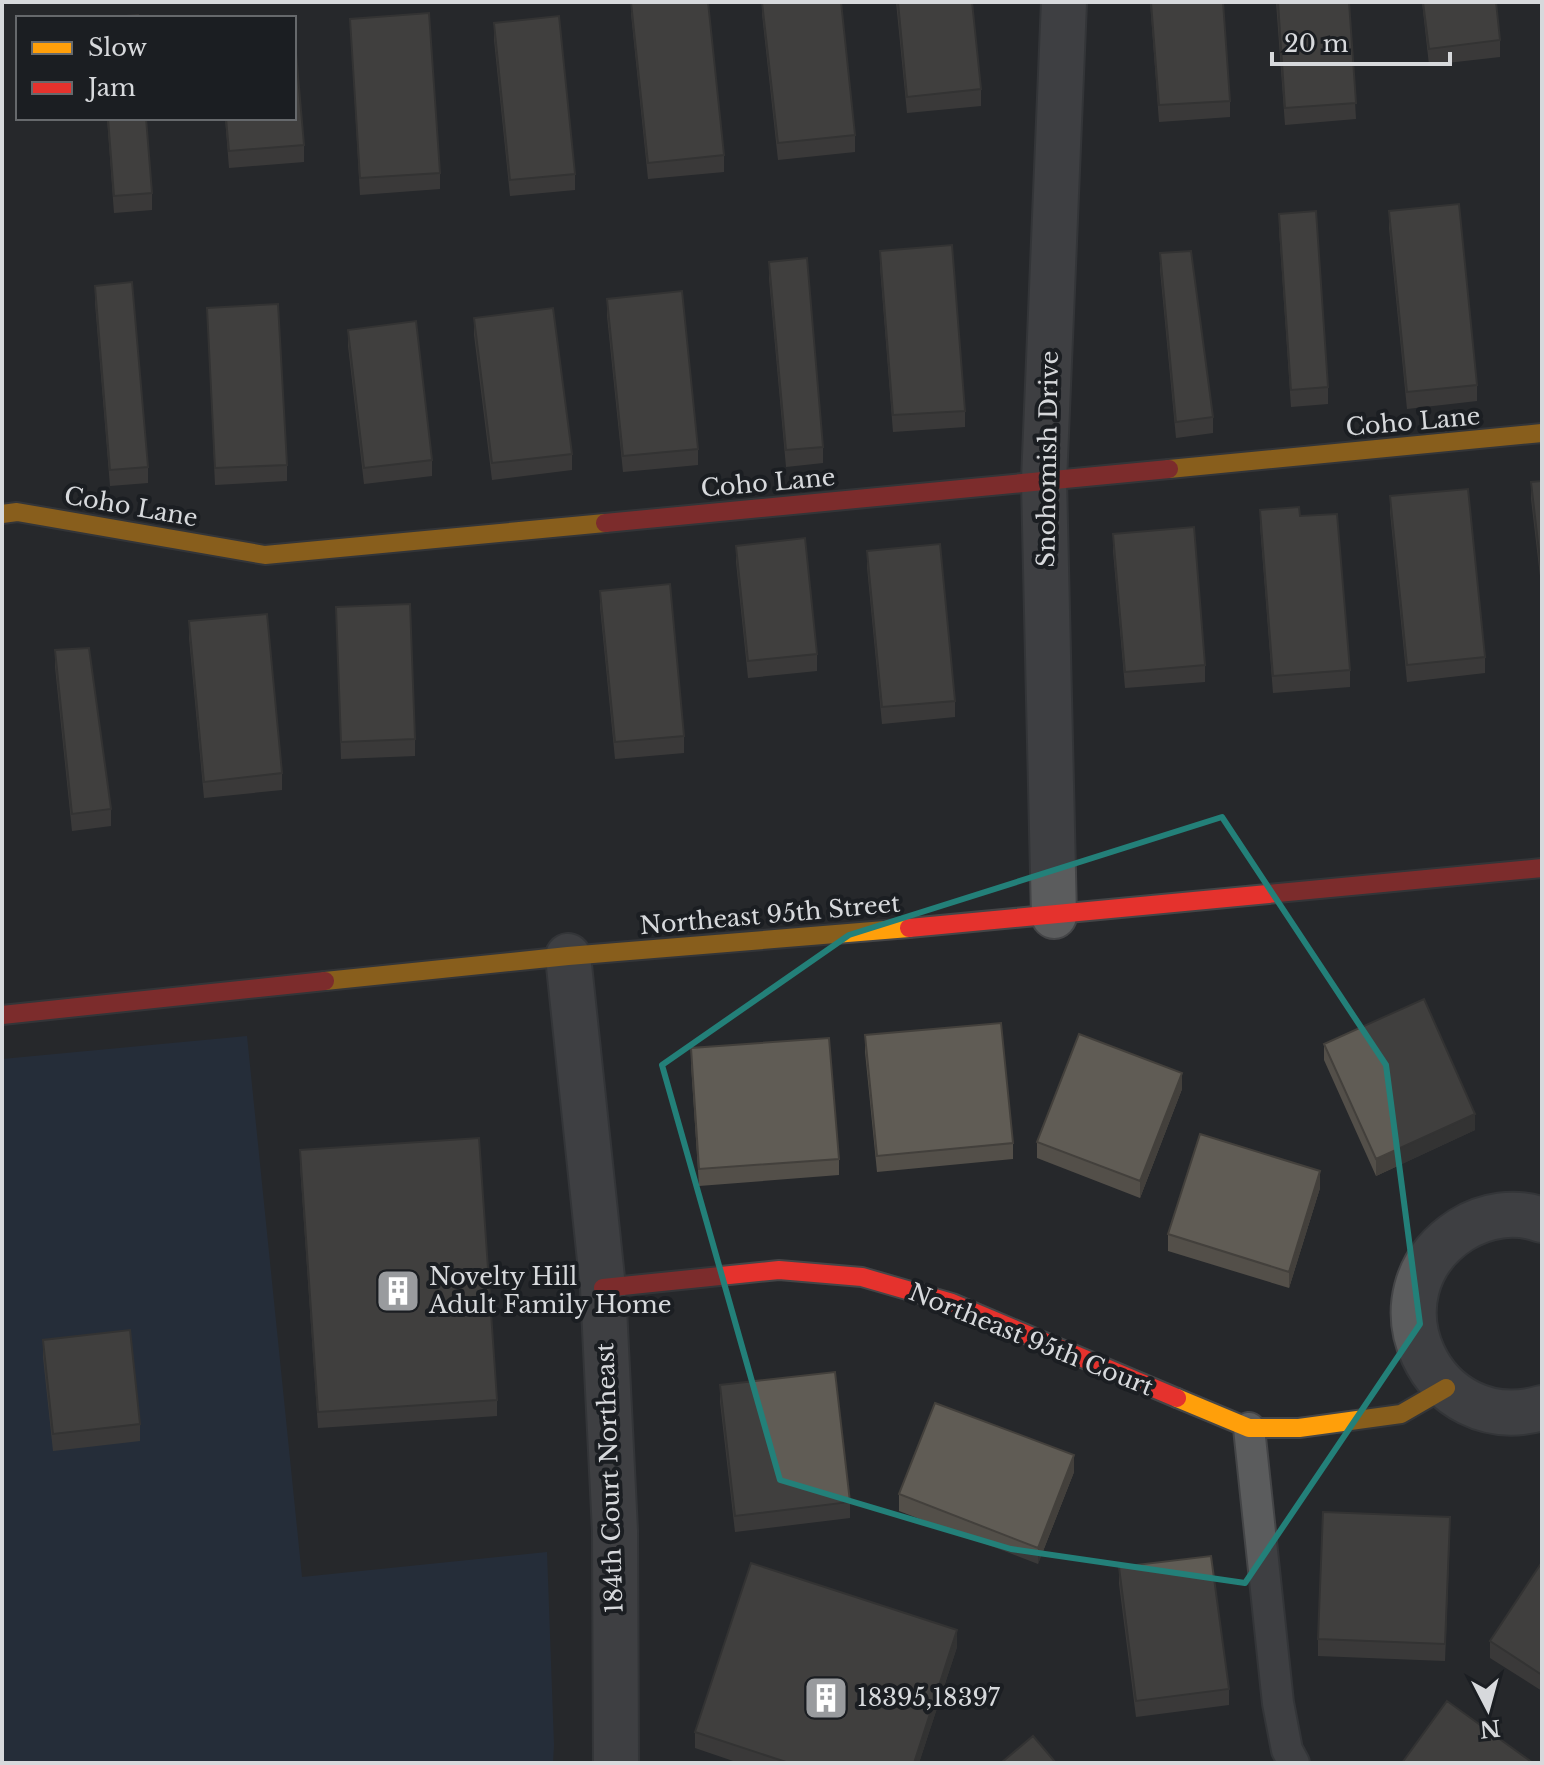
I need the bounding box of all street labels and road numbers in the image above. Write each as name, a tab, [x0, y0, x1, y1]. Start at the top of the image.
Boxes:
street label: Snohomish Drive	[1031, 350, 1064, 568]
street label: Coho Lane	[1344, 401, 1482, 442]
street label: Coho Lane	[699, 462, 837, 503]
street label: Coho Lane	[62, 480, 200, 533]
street label: Northeast 95th Street	[639, 889, 901, 940]
street label: Northeast 95th Court	[905, 1277, 1157, 1402]
street label: 184th Court Northeast	[590, 1342, 629, 1614]

